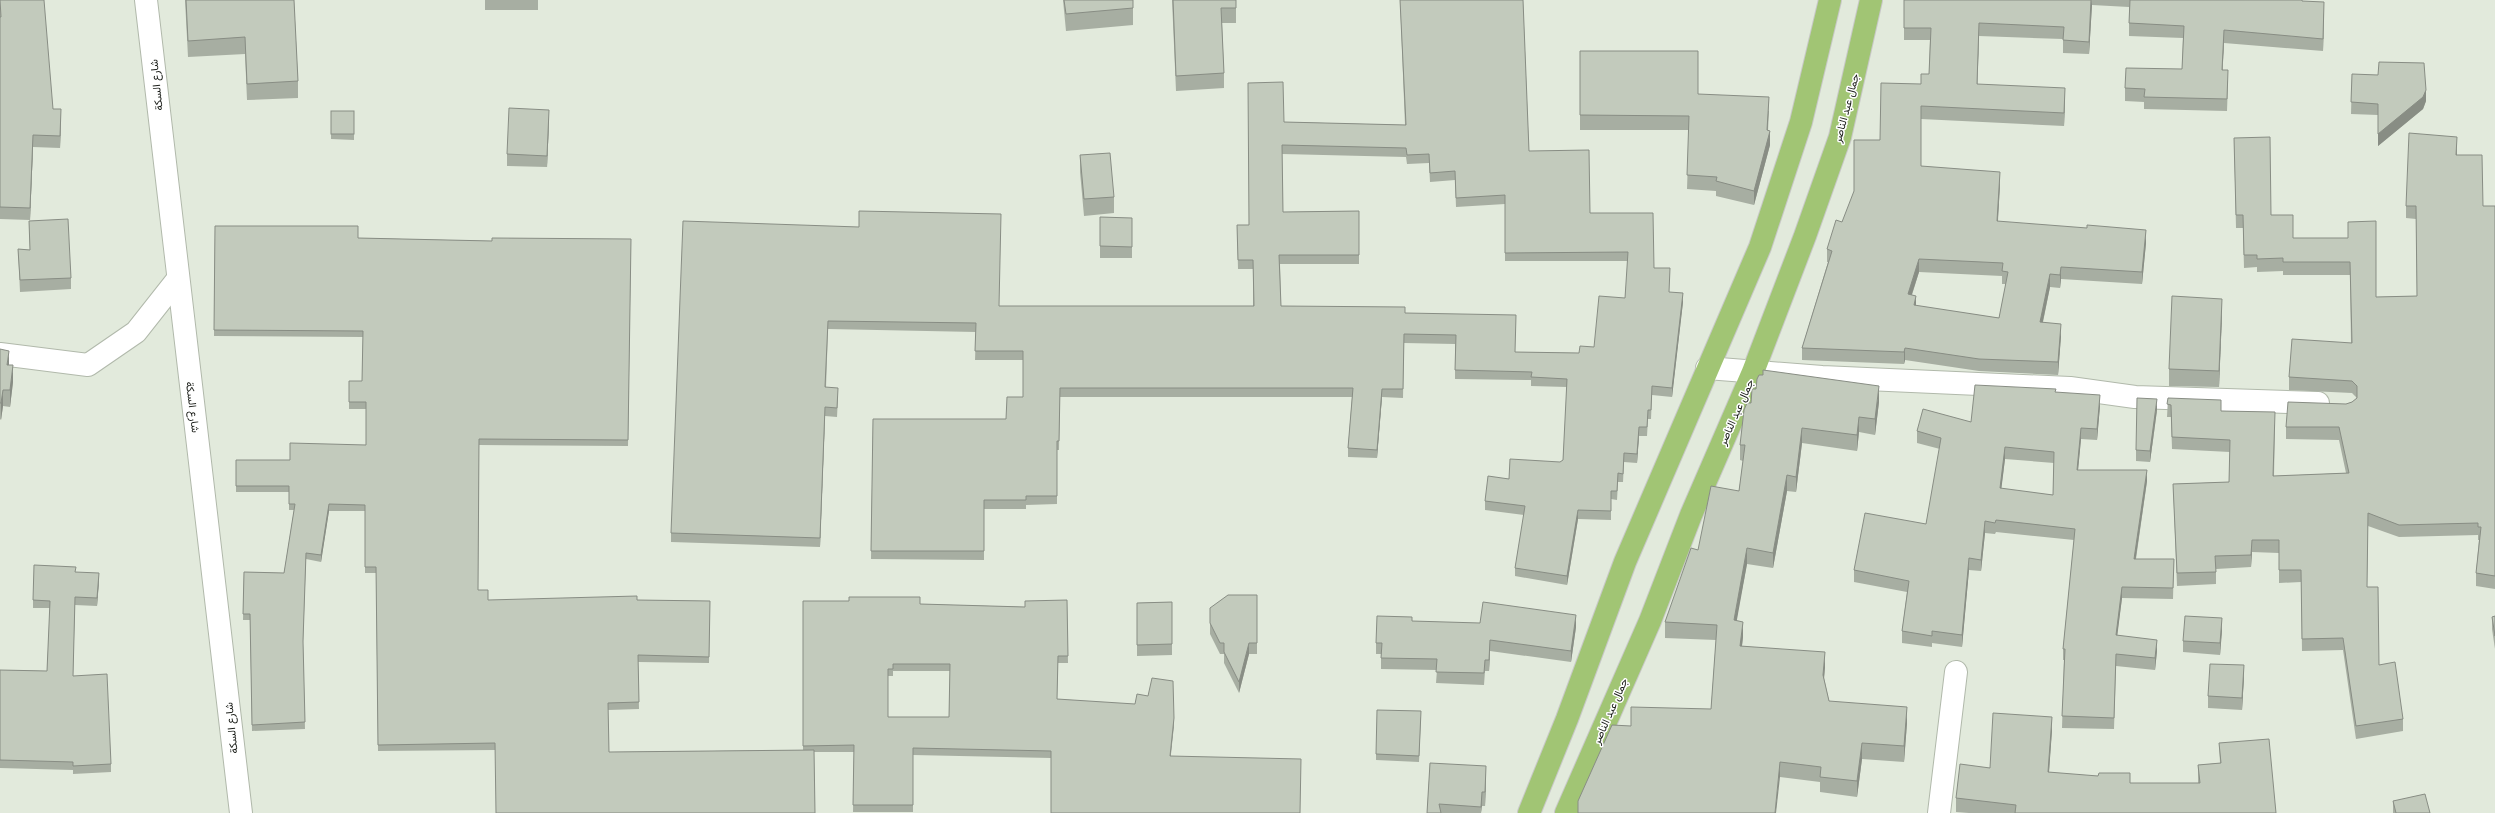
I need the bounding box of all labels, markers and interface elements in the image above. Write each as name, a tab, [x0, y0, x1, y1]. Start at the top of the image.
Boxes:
street label: شارع السكة	[147, 58, 167, 111]
street label: جمال عبد الناصر	[1831, 72, 1862, 145]
street label: جمال عبد الناصر	[1716, 377, 1757, 448]
street label: شارع السكة	[182, 381, 202, 434]
street label: جمال عبد الناصر	[1590, 676, 1631, 747]
street label: شارع السكة	[222, 701, 242, 754]

